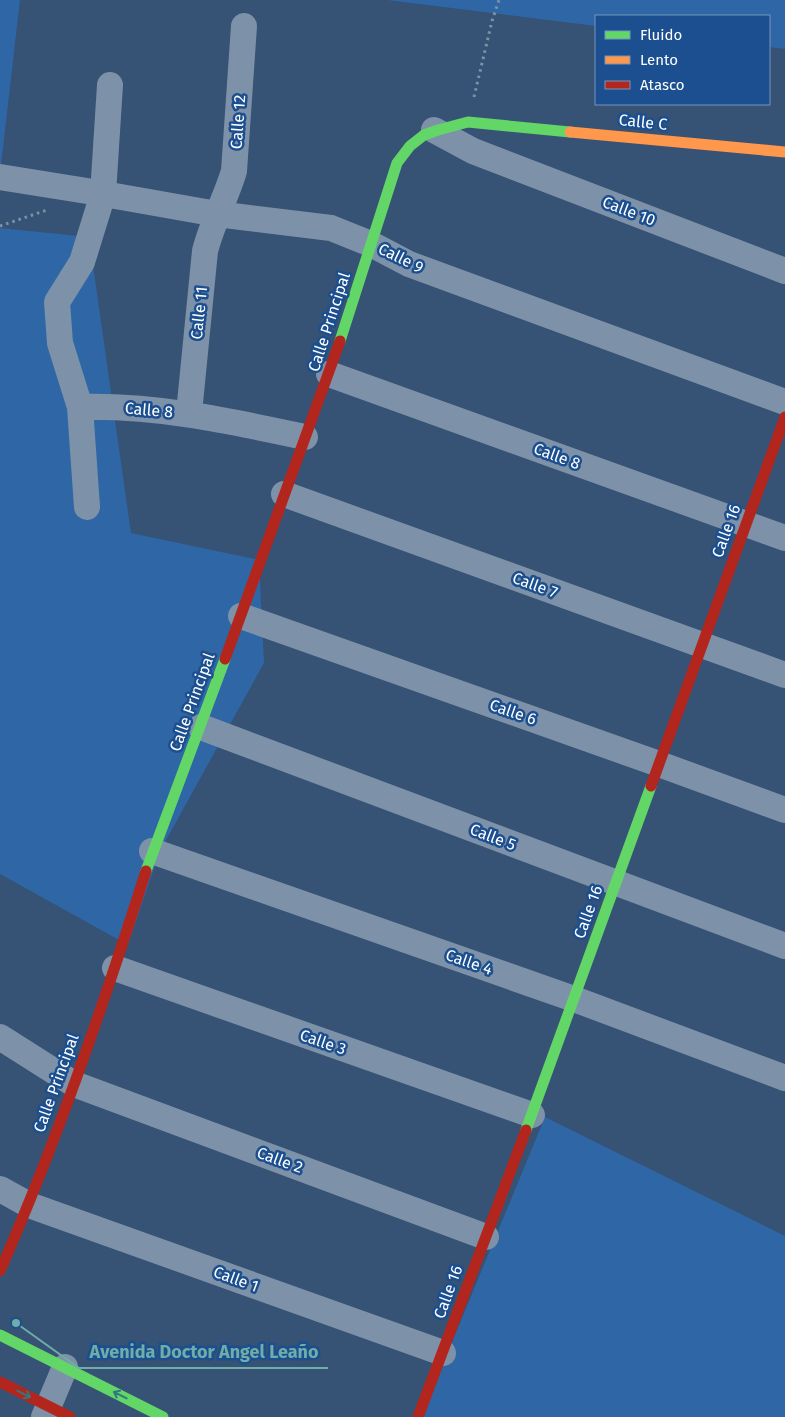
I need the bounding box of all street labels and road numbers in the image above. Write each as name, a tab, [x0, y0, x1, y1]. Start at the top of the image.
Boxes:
street label: Calle 12	[227, 94, 249, 150]
street label: Calle C	[618, 110, 668, 134]
street label: Calle 10	[600, 192, 658, 230]
street label: Calle 9	[375, 239, 427, 277]
street label: Calle Principal	[304, 270, 354, 374]
street label: Calle 11	[187, 286, 211, 340]
street label: Calle 8	[124, 398, 174, 422]
street label: Calle 8	[531, 439, 583, 473]
street label: Calle 16	[708, 502, 744, 560]
street label: Calle 7	[510, 568, 560, 602]
street label: Calle Principal	[165, 650, 219, 754]
street label: Calle 6	[487, 695, 539, 729]
street label: Calle 5	[467, 820, 519, 854]
street label: Calle 16	[570, 883, 606, 941]
street label: Calle 4	[443, 945, 495, 979]
street label: Calle 3	[297, 1025, 349, 1059]
street label: Calle Principal	[29, 1031, 83, 1135]
street label: Calle 2	[254, 1143, 306, 1177]
street label: Calle 1	[211, 1262, 261, 1296]
street label: Calle 16	[430, 1263, 466, 1321]

